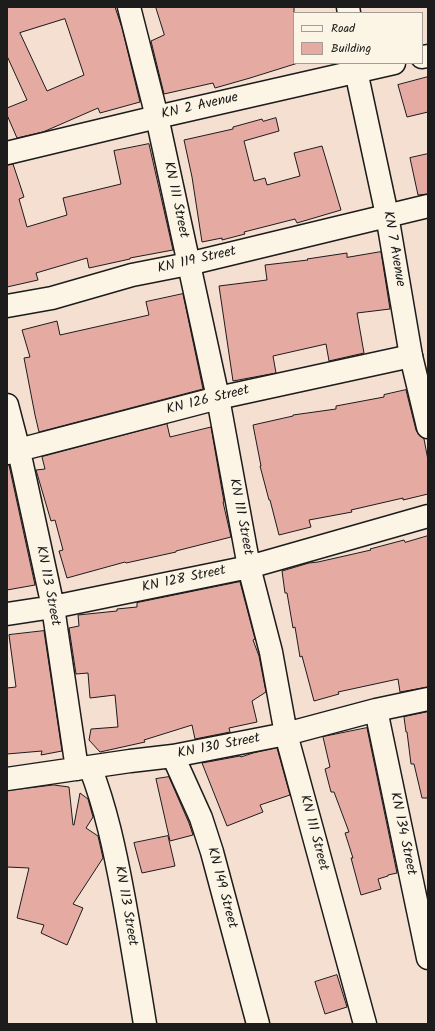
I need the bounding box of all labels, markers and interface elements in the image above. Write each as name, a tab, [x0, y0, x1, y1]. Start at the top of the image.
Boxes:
legend	[293, 12, 423, 64]
text: Road	[331, 19, 355, 38]
text: Building	[331, 39, 371, 58]
street label: KN 2 Avenue	[160, 90, 240, 124]
street label: KN 111 Street	[159, 160, 191, 240]
street label: KN 7 Avenue	[378, 210, 408, 288]
street label: KN 119 Street	[156, 244, 238, 278]
street label: KN 126 Street	[165, 383, 251, 419]
street label: KN 111 Street	[224, 477, 256, 557]
street label: KN 113 Street	[31, 545, 63, 627]
street label: KN 128 Street	[140, 563, 228, 597]
street label: KN 130 Street	[176, 731, 262, 763]
street label: KN 134 Street	[385, 791, 419, 877]
street label: KN 111 Street	[295, 793, 331, 873]
street label: KN 149 Street	[202, 846, 240, 930]
street label: KN 113 Street	[110, 865, 140, 947]

